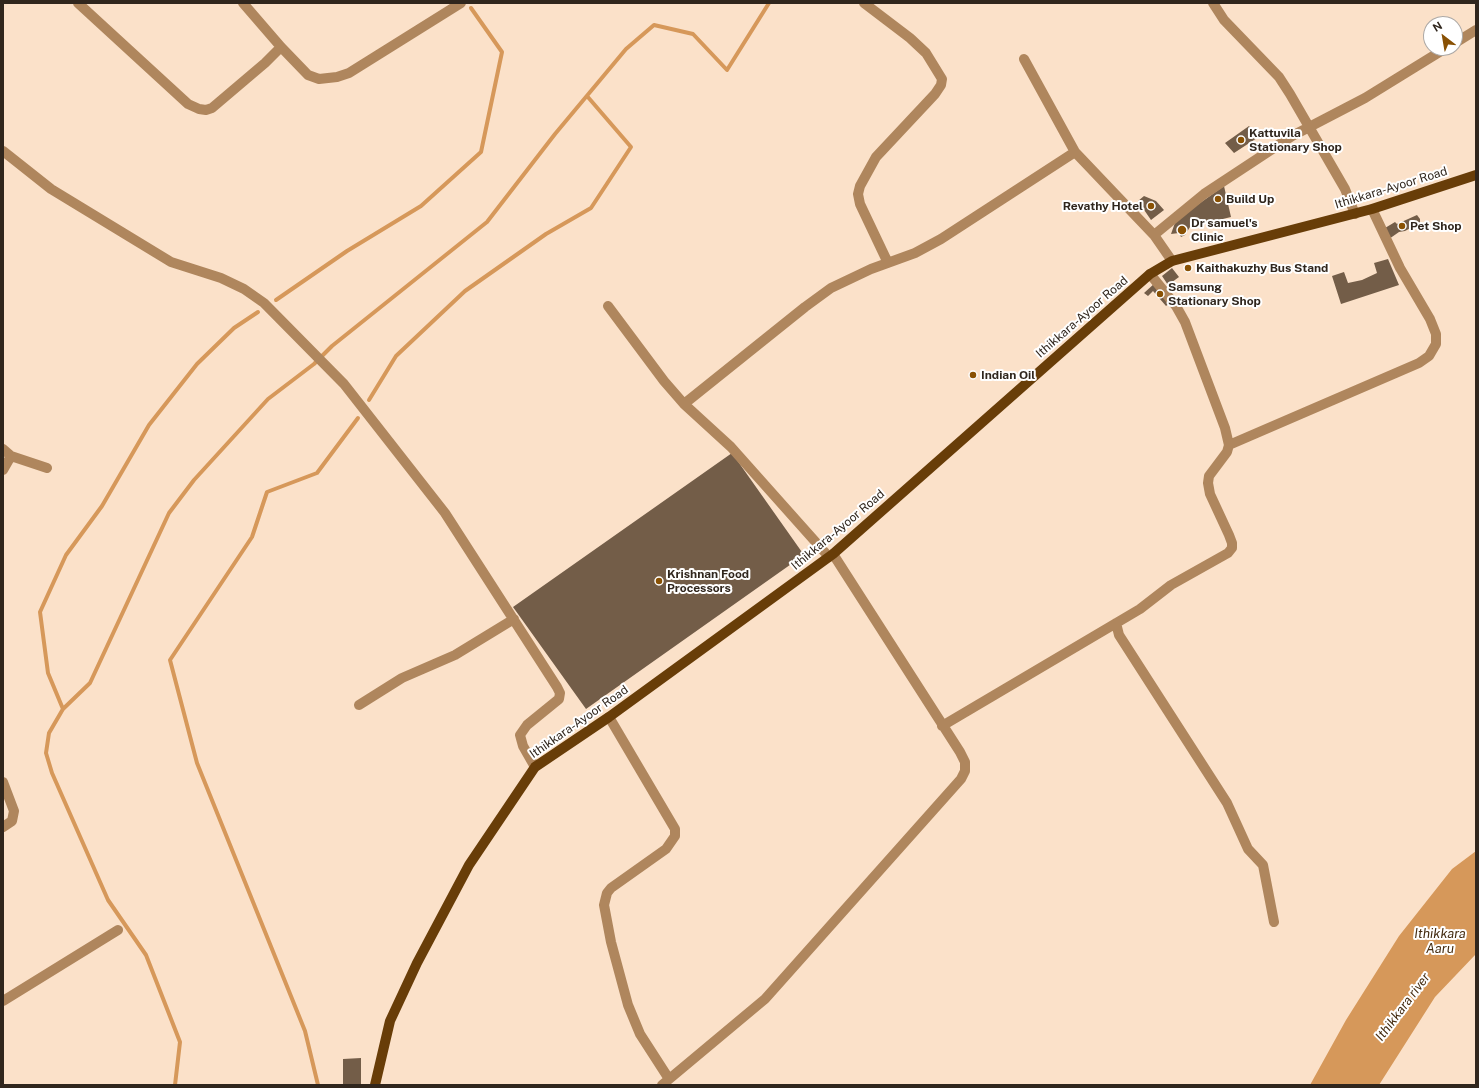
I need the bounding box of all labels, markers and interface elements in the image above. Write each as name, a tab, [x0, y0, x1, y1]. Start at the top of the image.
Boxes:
north arrow	[1423, 16, 1463, 56]
text: N	[1431, 19, 1444, 34]
place label: Kattuvila Stationary Shop	[1249, 126, 1342, 154]
marker: Kattuvila Stationary Shop	[1236, 135, 1246, 145]
street label: Ithikkara-Ayoor Road	[1333, 164, 1449, 212]
place label: Build Up	[1226, 192, 1274, 206]
marker: Build Up	[1213, 194, 1223, 204]
place label: Revathy Hotel	[1063, 199, 1143, 213]
marker: Revathy Hotel	[1146, 201, 1156, 211]
place label: Dr samuel's Clinic	[1191, 216, 1258, 244]
place label: Pet Shop	[1410, 219, 1462, 233]
marker: Pet Shop	[1397, 221, 1407, 231]
marker: Dr samuel's Clinic	[1176, 224, 1188, 236]
place label: Kaithakuzhy Bus Stand	[1196, 261, 1328, 275]
marker: Kaithakuzhy Bus Stand	[1183, 263, 1193, 273]
street label: Ithikkara-Ayoor Road	[1033, 273, 1131, 361]
place label: Samsung Stationary Shop	[1168, 280, 1261, 308]
marker: Samsung Stationary Shop	[1155, 289, 1165, 299]
place label: Indian Oil	[981, 368, 1035, 382]
marker: Indian Oil	[968, 370, 978, 380]
street label: Ithikkara-Ayoor Road	[789, 487, 887, 573]
place label: Krishnan Food Processors	[667, 567, 749, 595]
marker: Krishnan Food Processors	[654, 576, 664, 586]
street label: Ithikkara-Ayoor Road	[527, 683, 631, 761]
water label: Ithikkara Aaru	[1414, 926, 1466, 957]
water label: Ithikkara river	[1372, 970, 1434, 1044]

